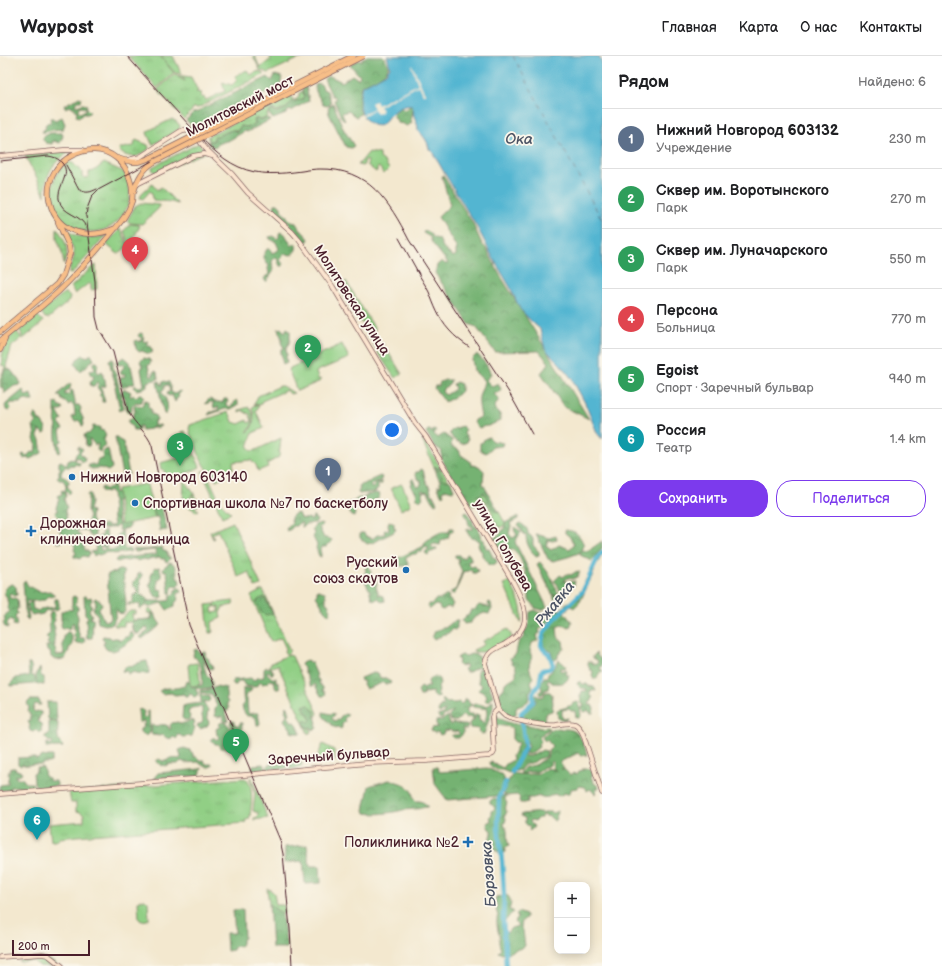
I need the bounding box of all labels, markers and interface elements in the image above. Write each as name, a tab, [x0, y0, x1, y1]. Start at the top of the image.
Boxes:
text: Waypost	[20, 16, 94, 39]
text: Главная	[662, 19, 717, 36]
text: Карта	[739, 19, 778, 36]
text: О нас	[800, 19, 837, 36]
text: Контакты	[859, 19, 922, 36]
street label: Молитовский мост	[183, 71, 297, 141]
text: Рядом	[618, 72, 669, 92]
text: Найдено: 6	[858, 74, 926, 90]
text: Нижний Новгород 603132	[656, 121, 839, 140]
water label: Ока	[505, 130, 533, 149]
text: 1	[628, 131, 634, 147]
text: 230 m	[889, 131, 926, 147]
text: Учреждение	[656, 140, 732, 156]
text: Сквер им. Воротынского	[656, 181, 829, 200]
text: 2	[627, 191, 635, 207]
text: 270 m	[890, 191, 926, 207]
text: Парк	[656, 200, 688, 216]
pin: 4	[122, 237, 148, 270]
text: Сквер им. Луначарского	[656, 241, 828, 260]
street label: Молитовская улица	[310, 242, 394, 359]
text: 3	[627, 251, 635, 267]
text: 550 m	[889, 251, 926, 267]
text: Парк	[656, 260, 688, 276]
text: Персона	[656, 301, 718, 320]
text: 4	[627, 311, 635, 327]
text: 770 m	[891, 311, 926, 327]
text: Больница	[656, 320, 715, 336]
pin: 2	[295, 335, 321, 368]
text: Egoist	[656, 361, 699, 380]
text: 5	[627, 371, 635, 387]
text: 940 m	[889, 371, 926, 387]
text: Спорт · Заречный бульвар	[656, 380, 814, 396]
your location	[382, 420, 402, 440]
text: Россия	[656, 421, 706, 440]
text: 6	[627, 431, 635, 447]
text: 1.4 km	[890, 431, 926, 447]
pin: 3	[167, 433, 193, 466]
text: Театр	[656, 440, 692, 456]
pin: 1	[315, 458, 341, 491]
place label: Нижний Новгород 603140	[80, 469, 248, 486]
marker: Нижний Новгород 603140	[67, 472, 77, 482]
button: Сохранить	[618, 480, 768, 517]
button: Поделиться	[776, 480, 926, 517]
place label: Спортивная школа №7 по баскетболу	[143, 495, 388, 512]
street label: улица Голубева	[470, 496, 536, 594]
marker: Спортивная школа №7 по баскетболу	[130, 498, 140, 508]
place label: Дорожная клиническая больница	[40, 515, 191, 548]
marker: Дорожная клиническая больница	[25, 525, 37, 537]
place label: Русский союз скаутов	[313, 554, 399, 587]
marker: Русский союз скаутов	[401, 565, 411, 575]
water label: Ржавка	[531, 577, 579, 631]
pin: 5	[223, 729, 249, 762]
street label: Заречный бульвар	[268, 743, 390, 769]
pin: 6	[24, 807, 50, 840]
place label: Поликлиника №2	[344, 834, 460, 851]
marker: Поликлиника №2	[462, 836, 474, 848]
water label: Борзовка	[477, 840, 501, 908]
map controls	[554, 882, 590, 954]
button: +	[554, 882, 590, 918]
button: −	[554, 918, 590, 954]
scale bar	[12, 938, 90, 957]
text: 200 m	[18, 940, 50, 953]

